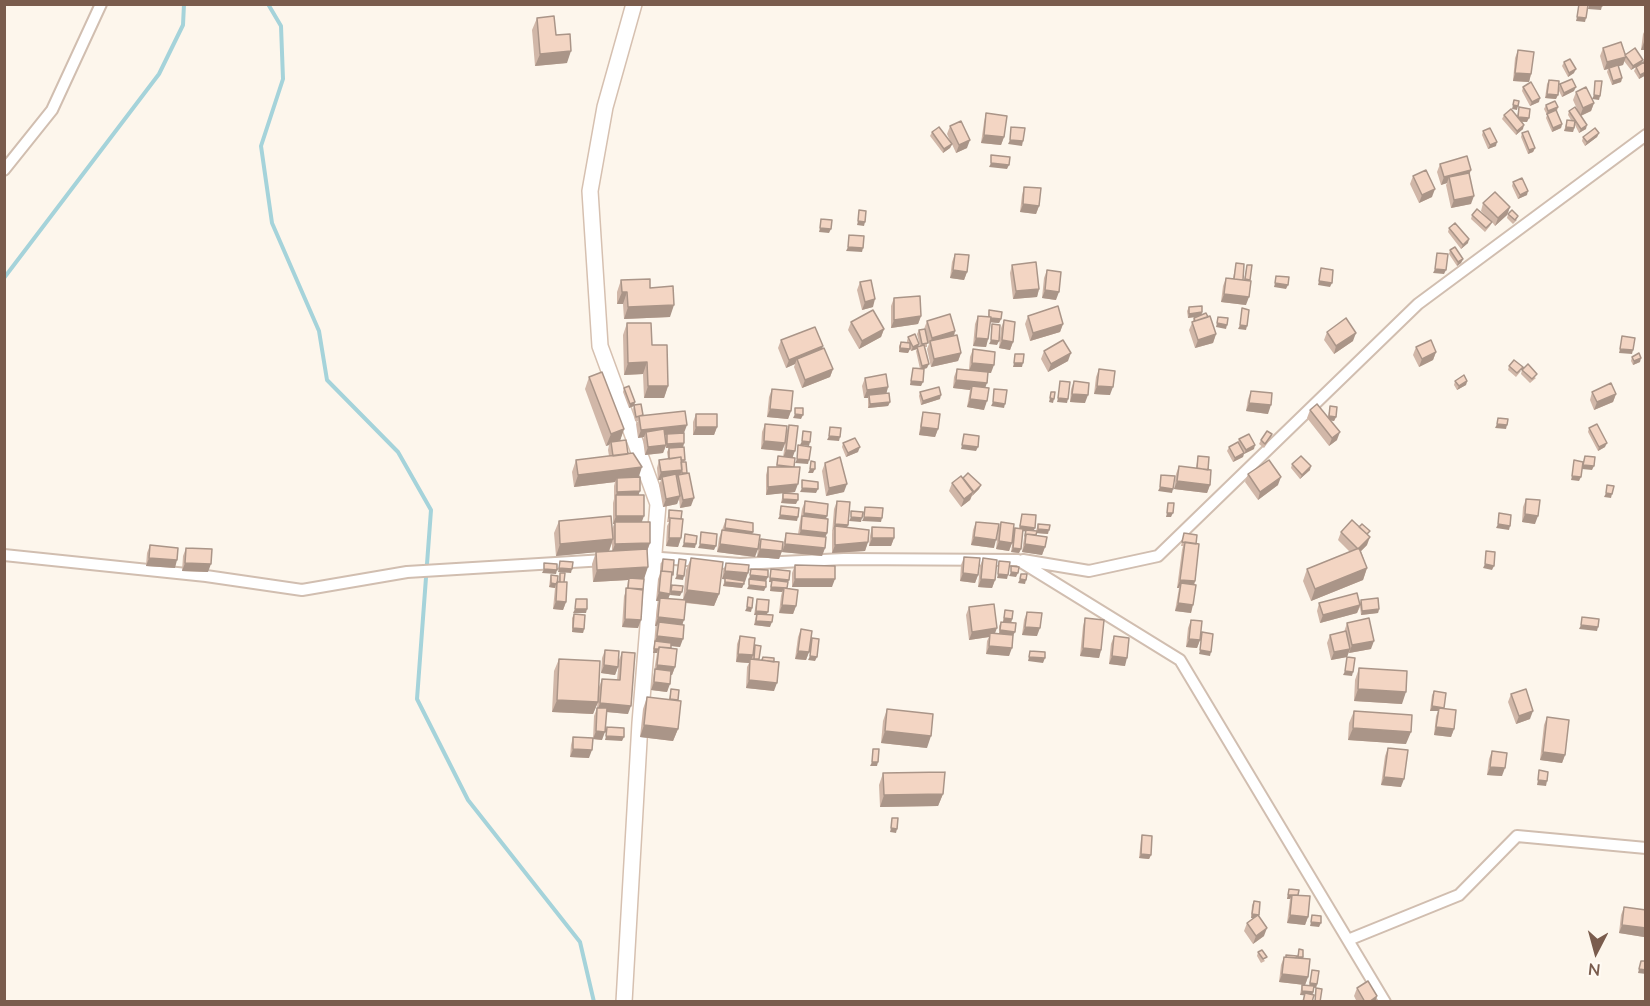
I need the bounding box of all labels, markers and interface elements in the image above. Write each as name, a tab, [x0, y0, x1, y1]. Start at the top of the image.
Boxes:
north arrow	[1566, 922, 1626, 982]
text: N	[1587, 960, 1601, 980]

